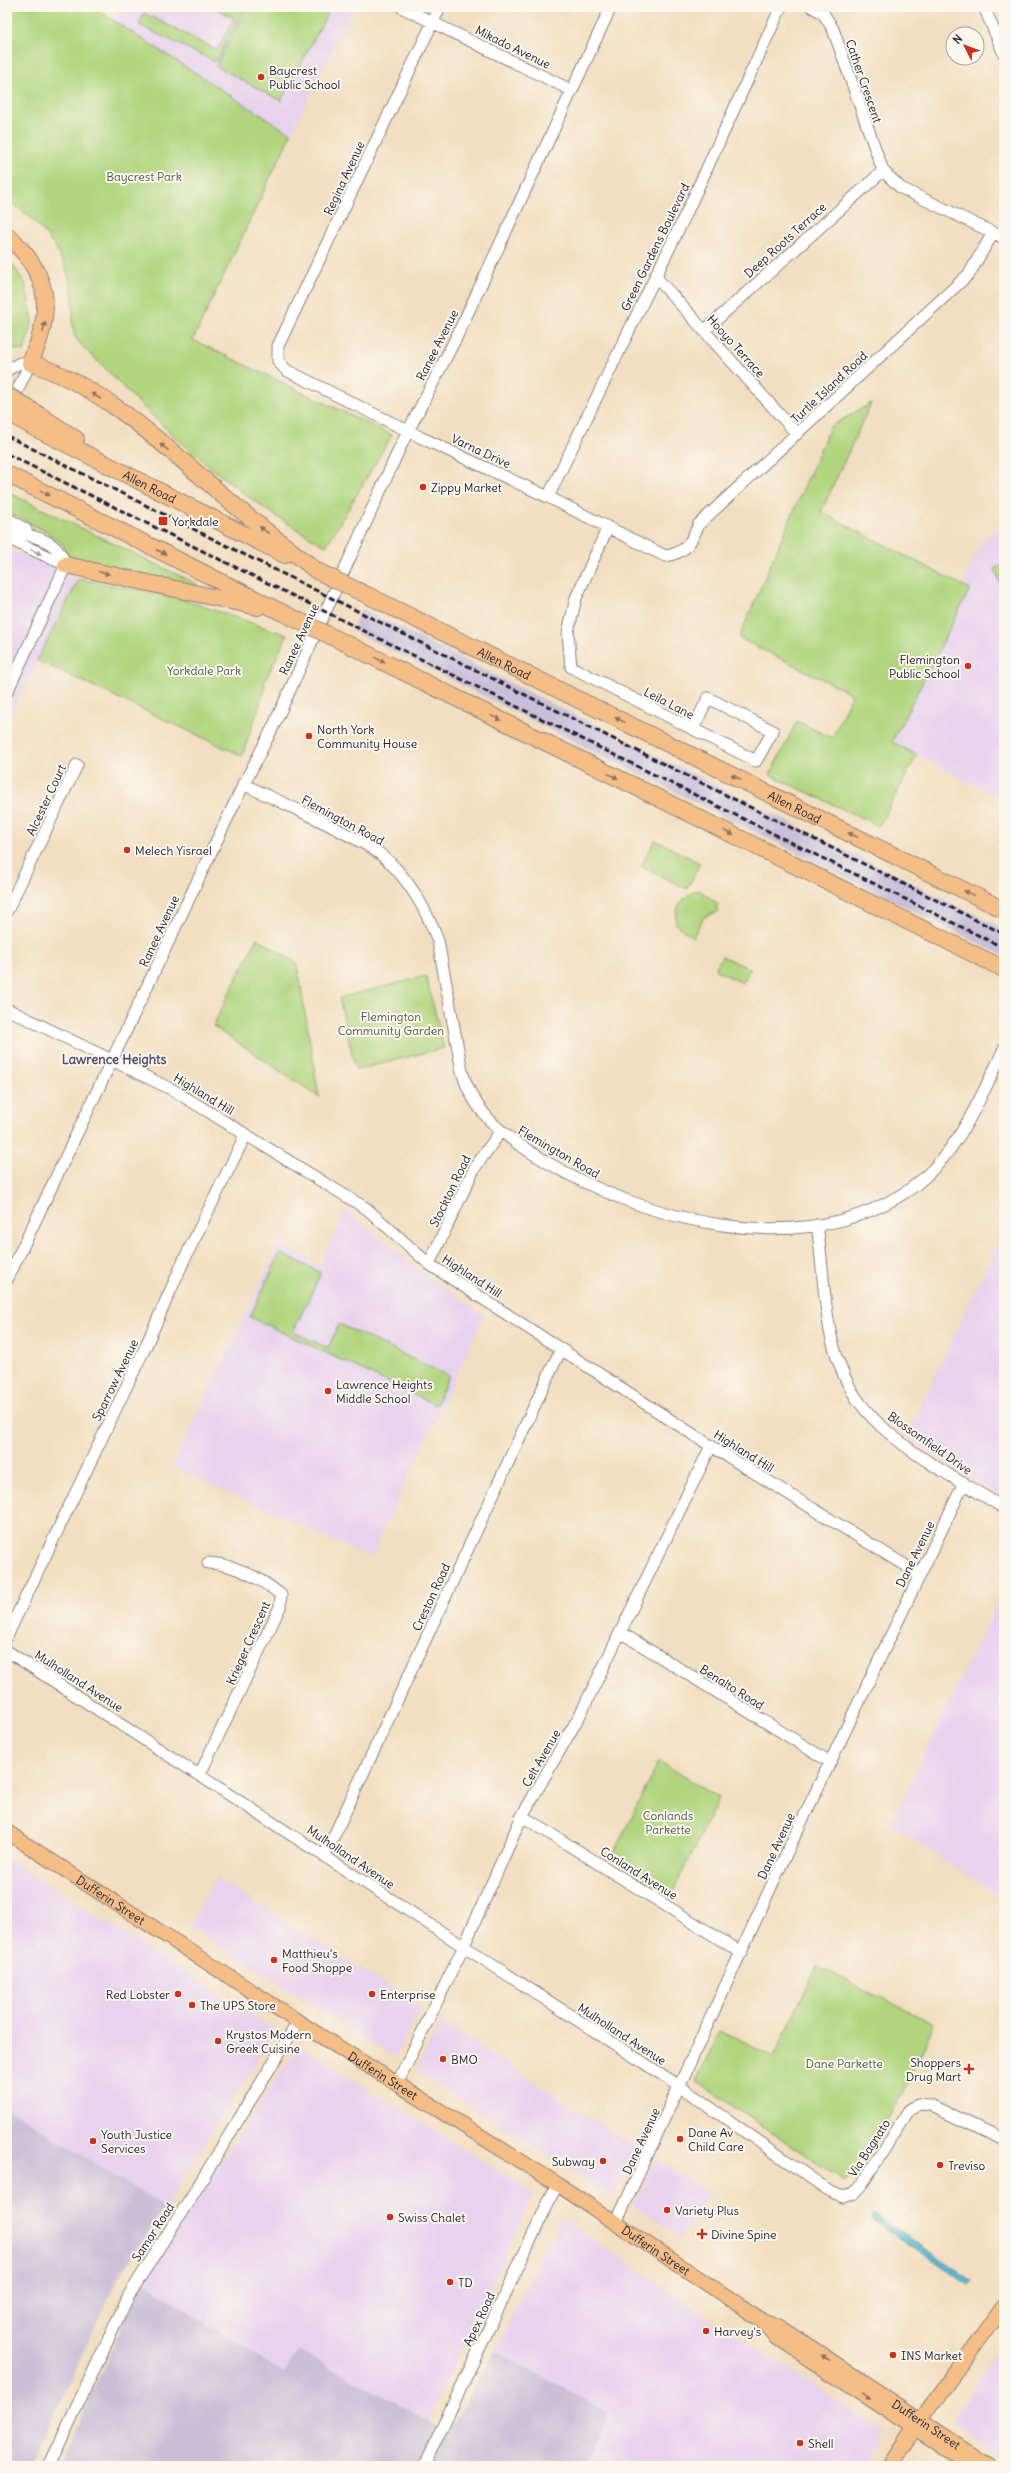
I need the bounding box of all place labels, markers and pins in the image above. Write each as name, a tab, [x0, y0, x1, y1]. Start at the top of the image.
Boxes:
place label: Baycrest Public School	[269, 63, 340, 92]
marker: Baycrest Public School	[256, 72, 266, 82]
place label: Zippy Market	[431, 480, 502, 495]
marker: Zippy Market	[418, 482, 428, 492]
place label: Yorkdale	[172, 514, 219, 529]
marker: Yorkdale	[157, 515, 169, 527]
place label: Flemington Public School	[889, 652, 960, 681]
marker: Flemington Public School	[963, 661, 973, 671]
place label: North York Community House	[317, 722, 417, 751]
marker: North York Community House	[304, 731, 314, 741]
place label: Melech Yisrael	[135, 843, 212, 858]
marker: Melech Yisrael	[122, 845, 132, 855]
place label: Lawrence Heights Middle School	[336, 1377, 433, 1406]
marker: Lawrence Heights Middle School	[323, 1386, 333, 1396]
place label: Matthieu’s Food Shoppe	[282, 1946, 352, 1975]
marker: Matthieu’s Food Shoppe	[269, 1955, 279, 1965]
place label: Red Lobster	[106, 1987, 170, 2002]
place label: Enterprise	[380, 1987, 435, 2002]
marker: Red Lobster	[173, 1989, 183, 1999]
marker: Enterprise	[367, 1989, 377, 1999]
place label: The UPS Store	[200, 1998, 276, 2013]
marker: The UPS Store	[187, 2000, 197, 2010]
place label: Krystos Modern Greek Cuisine	[226, 2027, 311, 2056]
marker: Krystos Modern Greek Cuisine	[213, 2036, 223, 2046]
place label: BMO	[451, 2052, 478, 2067]
marker: BMO	[438, 2054, 448, 2064]
place label: Shoppers Drug Mart	[906, 2055, 961, 2084]
marker: Shoppers Drug Mart	[964, 2064, 974, 2074]
place label: Dane Av Child Care	[688, 2125, 744, 2154]
place label: Youth Justice Services	[101, 2127, 172, 2156]
marker: Dane Av Child Care	[675, 2134, 685, 2144]
marker: Youth Justice Services	[88, 2136, 98, 2146]
place label: Subway	[552, 2154, 595, 2169]
marker: Subway	[598, 2156, 608, 2166]
place label: Treviso	[948, 2158, 985, 2173]
marker: Treviso	[935, 2160, 945, 2170]
place label: Variety Plus	[675, 2203, 739, 2218]
marker: Variety Plus	[662, 2205, 672, 2215]
place label: Swiss Chalet	[398, 2210, 465, 2225]
marker: Swiss Chalet	[385, 2212, 395, 2222]
place label: Divine Spine	[711, 2227, 777, 2242]
marker: Divine Spine	[696, 2228, 708, 2240]
place label: TD	[458, 2275, 473, 2290]
marker: TD	[445, 2277, 455, 2287]
place label: Harvey's	[714, 2324, 761, 2339]
marker: Harvey's	[701, 2326, 711, 2336]
place label: INS Market	[901, 2348, 962, 2363]
marker: INS Market	[888, 2350, 898, 2360]
place label: Shell	[808, 2436, 833, 2451]
marker: Shell	[795, 2438, 805, 2448]

